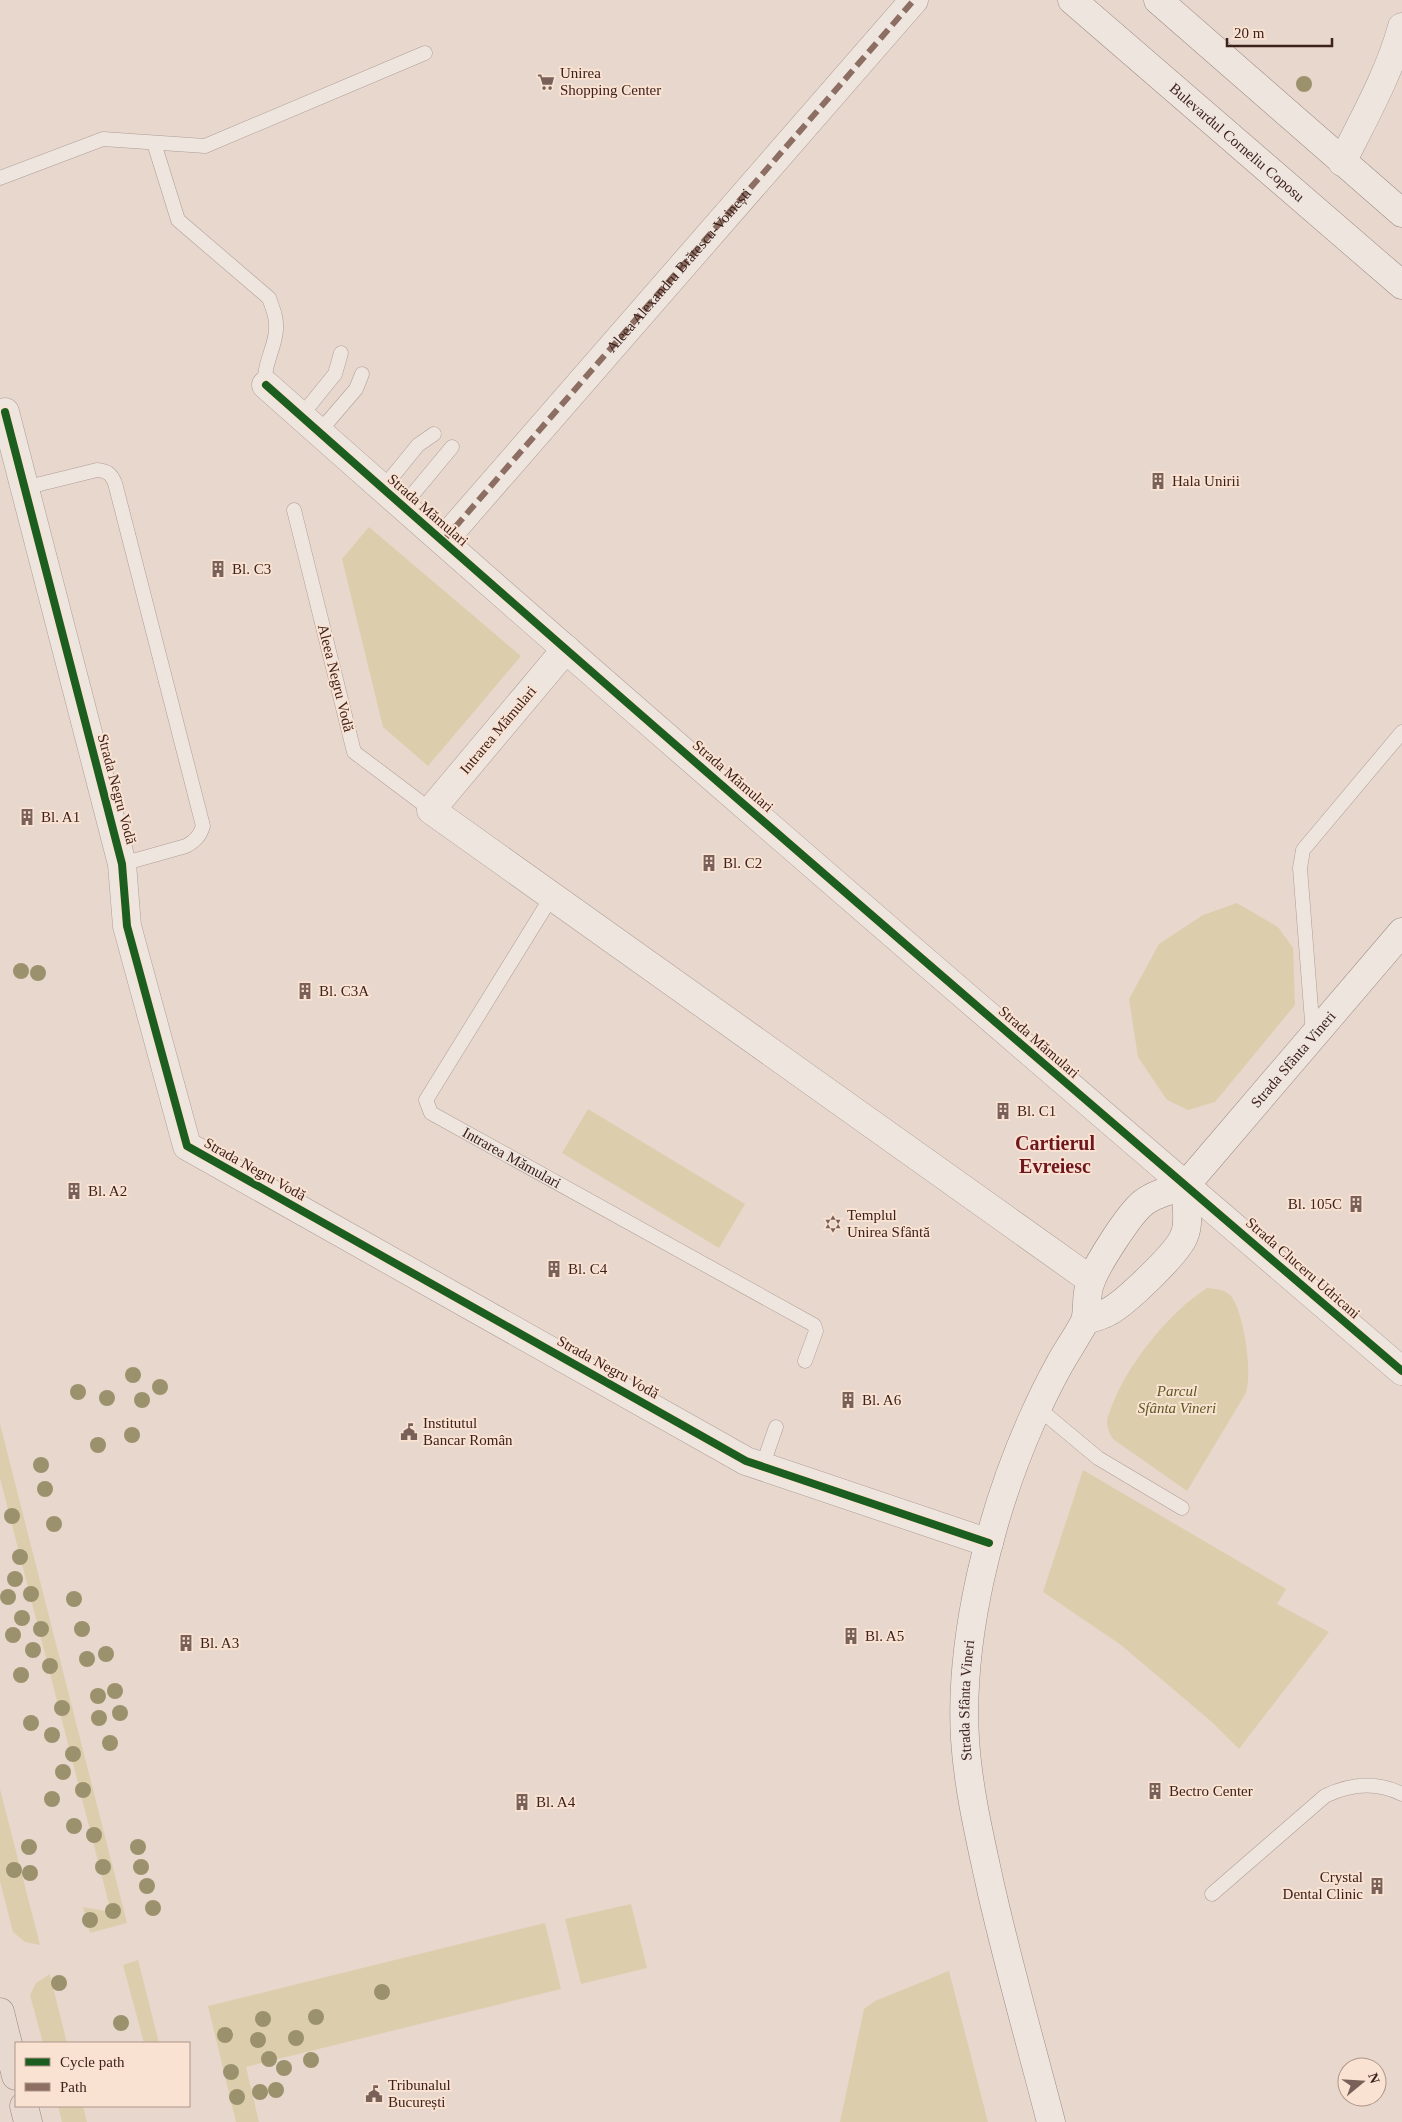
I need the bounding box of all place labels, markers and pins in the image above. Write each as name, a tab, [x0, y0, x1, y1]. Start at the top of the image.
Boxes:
place label: Unirea Shopping Center	[560, 65, 661, 98]
supermarket icon: Unirea Shopping Center	[536, 72, 556, 92]
building icon: Hala Unirii	[1148, 471, 1168, 491]
place label: Hala Unirii	[1172, 473, 1240, 489]
building icon: Bl. C3	[208, 559, 228, 579]
place label: Bl. C3	[232, 561, 271, 577]
building icon: Bl. A1	[17, 807, 37, 827]
place label: Bl. A1	[41, 809, 80, 825]
building icon: Bl. C2	[699, 853, 719, 873]
place label: Bl. C2	[723, 855, 762, 871]
building icon: Bl. C3A	[295, 981, 315, 1001]
place label: Bl. C3A	[319, 983, 369, 999]
building icon: Bl. C1	[993, 1101, 1013, 1121]
place label: Bl. C1	[1017, 1103, 1056, 1119]
building icon: Bl. A2	[64, 1181, 84, 1201]
place label: Bl. A2	[88, 1183, 127, 1199]
building icon: Bl. 105C	[1346, 1194, 1366, 1214]
place label: Bl. 105C	[1288, 1196, 1342, 1212]
place label: Templul Unirea Sfântă	[847, 1207, 930, 1240]
synagogue icon: Templul Unirea Sfântă	[823, 1214, 843, 1234]
building icon: Bl. C4	[544, 1259, 564, 1279]
place label: Bl. C4	[568, 1261, 608, 1277]
building icon: Bl. A6	[838, 1390, 858, 1410]
place label: Bl. A6	[862, 1392, 902, 1408]
place label: Institutul Bancar Român	[423, 1415, 513, 1448]
public building icon: Institutul Bancar Român	[399, 1422, 419, 1442]
building icon: Bl. A5	[841, 1626, 861, 1646]
place label: Bl. A5	[865, 1628, 904, 1644]
building icon: Bl. A3	[176, 1633, 196, 1653]
place label: Bl. A3	[200, 1635, 239, 1651]
building icon: Bectro Center	[1145, 1781, 1165, 1801]
place label: Bectro Center	[1169, 1783, 1253, 1799]
building icon: Bl. A4	[512, 1792, 532, 1812]
place label: Bl. A4	[536, 1794, 576, 1810]
place label: Crystal Dental Clinic	[1283, 1869, 1363, 1902]
building icon: Crystal Dental Clinic	[1367, 1876, 1387, 1896]
place label: Tribunalul București	[388, 2077, 451, 2111]
public building icon: Tribunalul București	[364, 2084, 384, 2104]

